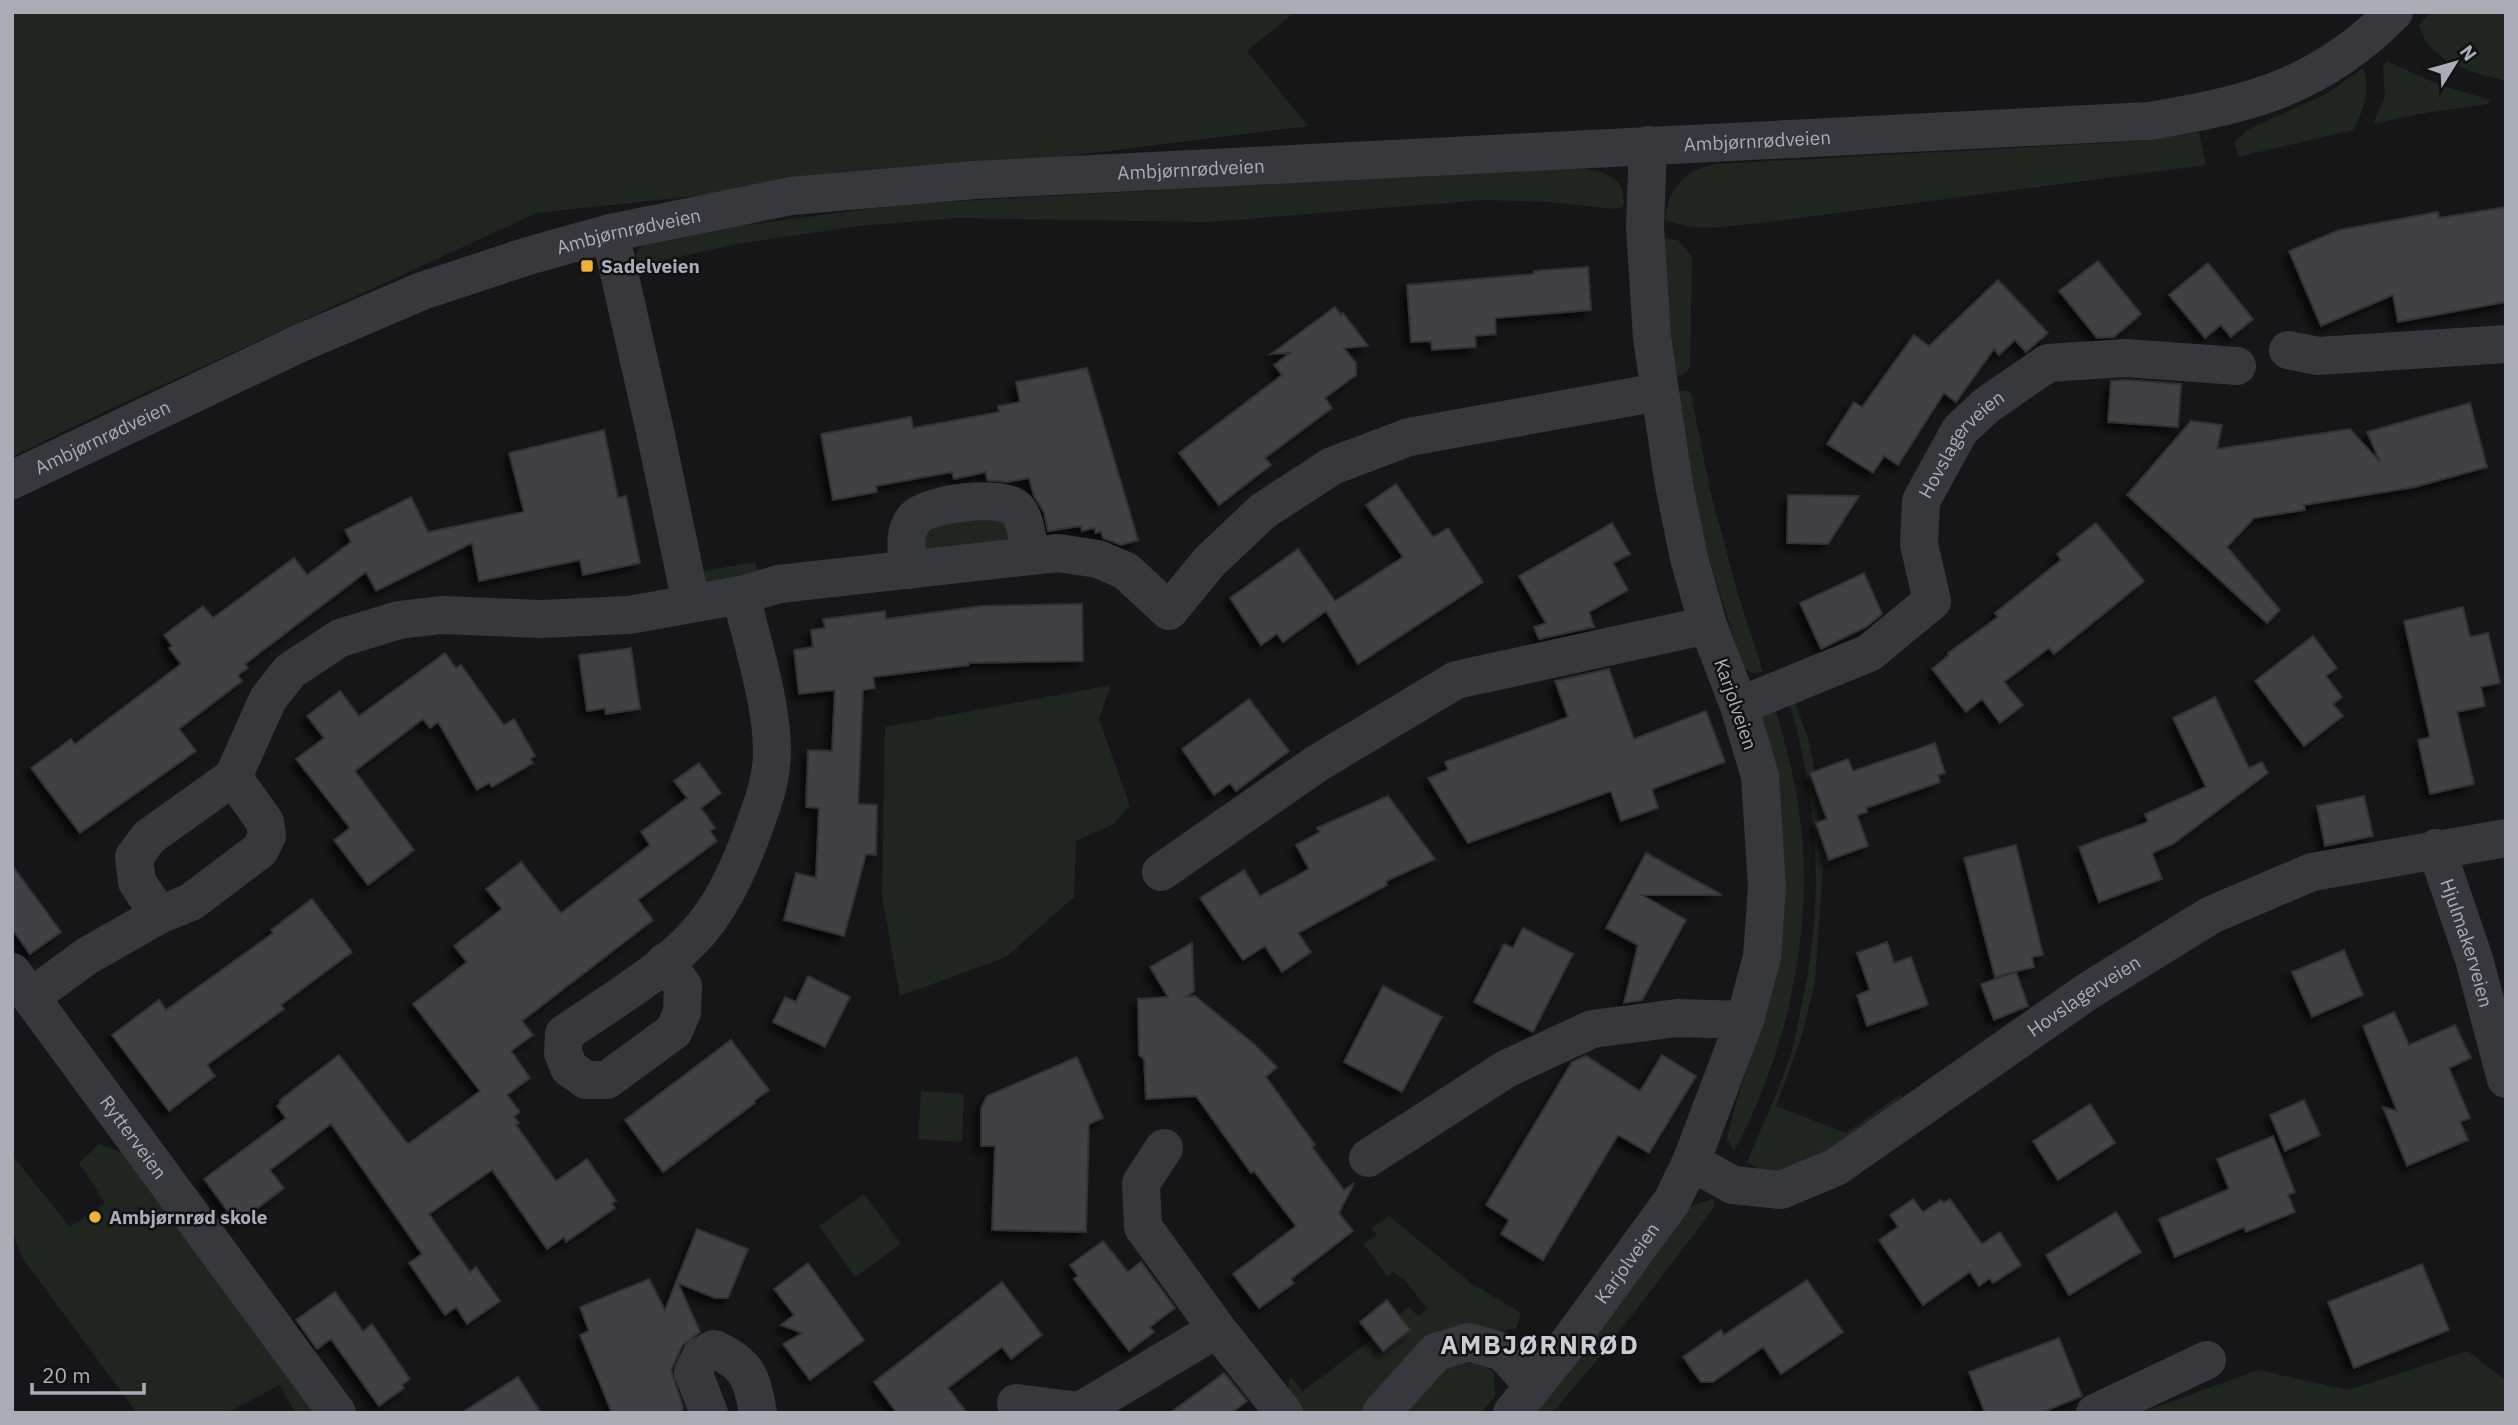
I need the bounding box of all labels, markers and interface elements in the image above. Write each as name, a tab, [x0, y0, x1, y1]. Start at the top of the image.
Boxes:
north arrow	[2420, 28, 2490, 98]
text: N	[2455, 40, 2482, 65]
street label: Ambjørnrødveien	[1683, 125, 1832, 156]
street label: Ambjørnrødveien	[1117, 153, 1265, 185]
street label: Ambjørnrødveien	[554, 203, 703, 259]
place label: Sadelveien	[601, 254, 700, 278]
marker: Sadelveien	[579, 258, 595, 274]
street label: Hovslagerveien	[1913, 385, 2009, 502]
street label: Ambjørnrødveien	[31, 395, 174, 480]
street label: Karjolveien	[1709, 655, 1763, 753]
street label: Hjulmakerveien	[2435, 875, 2498, 1010]
street label: Hovslagerveien	[2022, 950, 2145, 1042]
street label: Rytterveien	[95, 1090, 172, 1184]
place label: Ambjørnrød skole	[109, 1205, 268, 1229]
marker: Ambjørnrød skole	[87, 1209, 103, 1225]
street label: Karjolveien	[1589, 1217, 1664, 1308]
district label: AMBJØRNRØD	[1440, 1327, 1640, 1361]
scale bar	[32, 1352, 144, 1396]
text: 20 m	[42, 1361, 91, 1389]

